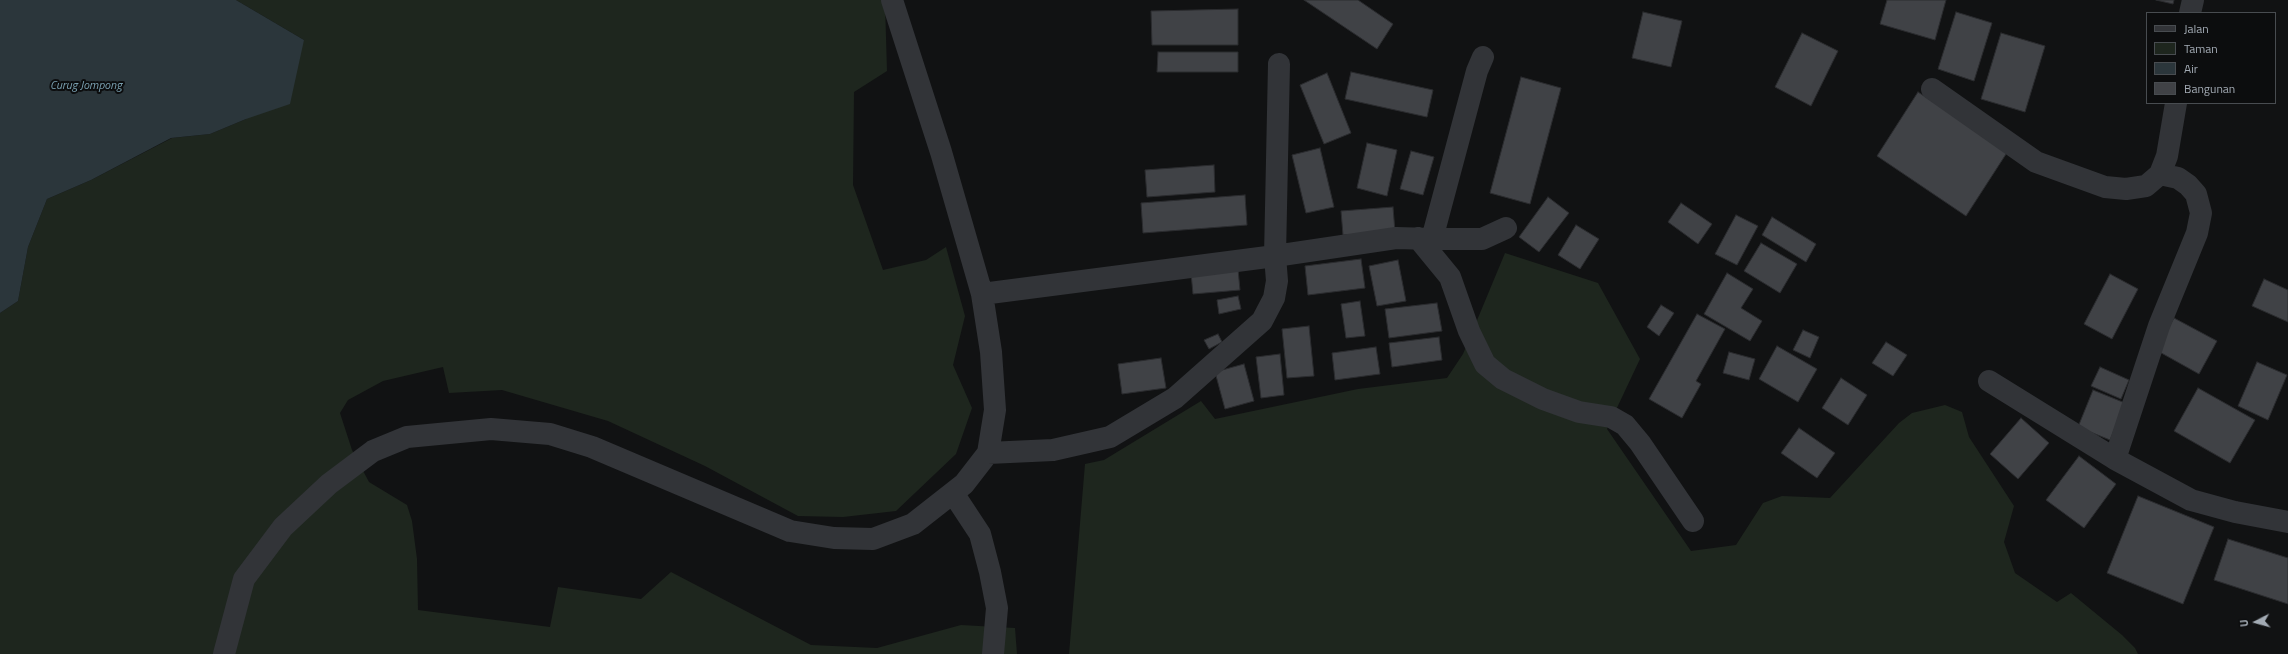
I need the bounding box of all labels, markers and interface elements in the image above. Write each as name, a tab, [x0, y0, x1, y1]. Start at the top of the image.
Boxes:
legend	[2146, 12, 2276, 104]
text: Jalan	[2184, 19, 2209, 38]
text: Taman	[2184, 39, 2218, 58]
text: Air	[2184, 59, 2198, 78]
water label: Curug Jompong	[50, 79, 122, 93]
text: Bangunan	[2184, 79, 2235, 98]
north arrow	[2236, 602, 2276, 642]
text: U	[2236, 619, 2252, 628]

